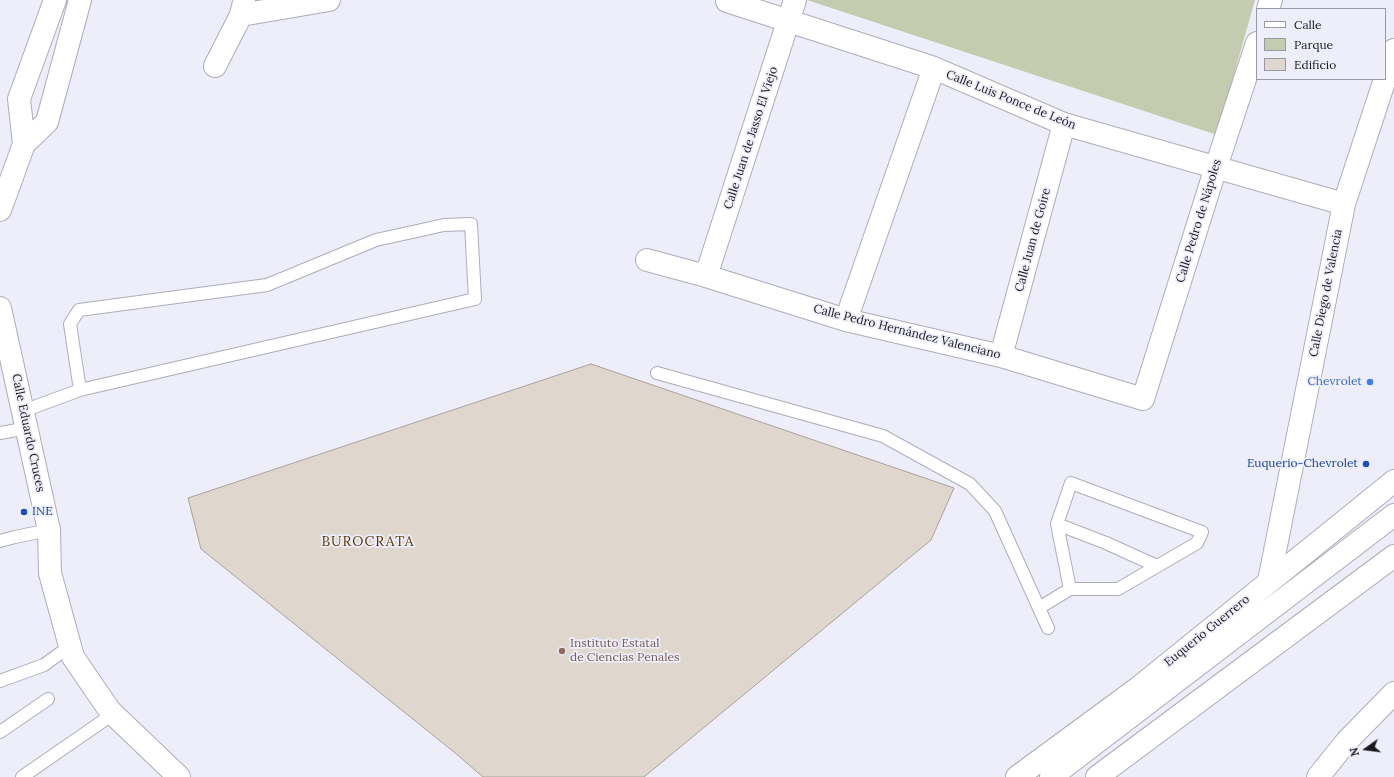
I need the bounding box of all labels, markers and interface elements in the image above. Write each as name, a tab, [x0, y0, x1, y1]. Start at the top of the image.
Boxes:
legend	[1256, 8, 1386, 80]
text: Calle	[1294, 17, 1322, 32]
text: Parque	[1294, 37, 1333, 52]
text: Edificio	[1294, 57, 1336, 72]
street label: Calle Juan de Jasso El Viejo	[721, 65, 781, 211]
street label: Calle Luis Ponce de León	[944, 67, 1078, 133]
street label: Calle Pedro de Nápoles	[1173, 157, 1225, 285]
street label: Calle Juan de Goire	[1012, 186, 1054, 294]
street label: Calle Diego de Valencia	[1307, 228, 1345, 358]
street label: Calle Pedro Hernández Valenciano	[812, 302, 1002, 362]
street label: Calle Eduardo Cruces	[8, 373, 48, 493]
place label: Chevrolet	[1307, 375, 1362, 389]
marker: Chevrolet	[1365, 377, 1375, 387]
place label: Euquerio-Chevrolet	[1247, 457, 1358, 471]
marker: Euquerio-Chevrolet	[1361, 459, 1371, 469]
place label: INE	[32, 505, 53, 519]
marker: INE	[19, 507, 29, 517]
district label: BUROCRATA	[321, 534, 415, 550]
street label: Euquerio Guerrero	[1161, 592, 1253, 670]
place label: Instituto Estatal de Ciencias Penales	[570, 637, 679, 665]
marker: Instituto Estatal de Ciencias Penales	[557, 646, 567, 656]
north arrow	[1346, 729, 1386, 769]
text: N	[1347, 746, 1362, 758]

